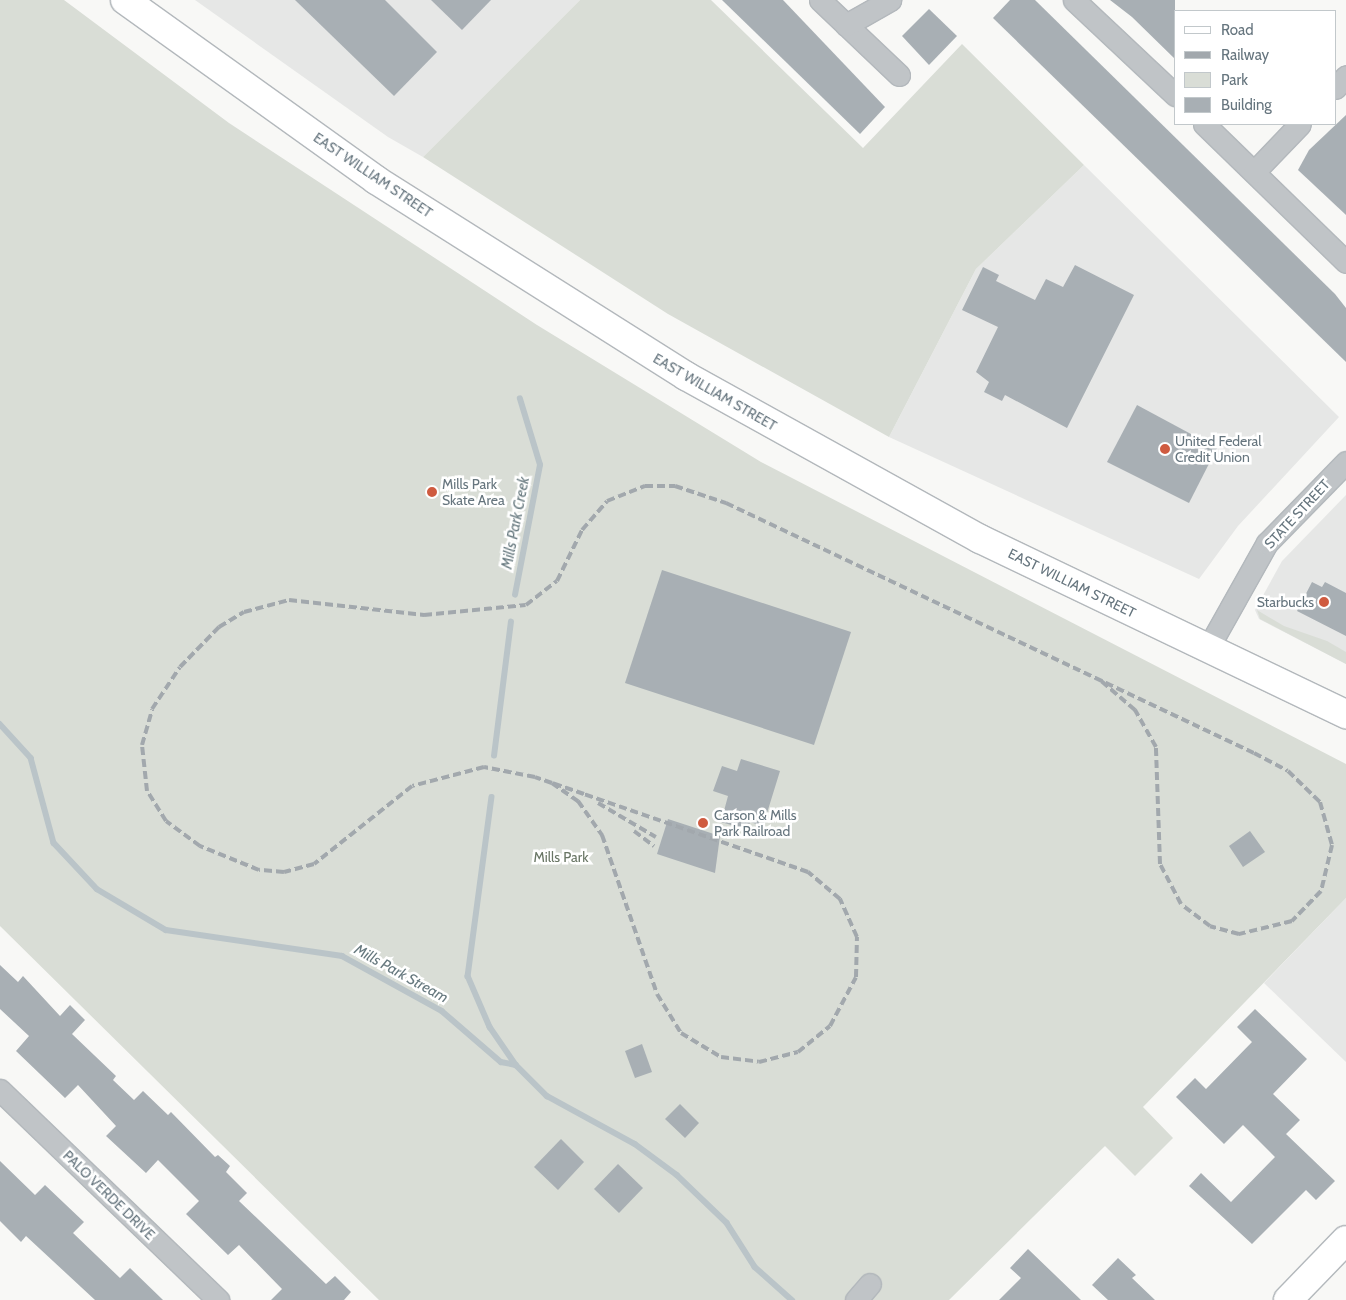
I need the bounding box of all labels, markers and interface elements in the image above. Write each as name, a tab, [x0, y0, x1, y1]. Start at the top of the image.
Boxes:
legend	[1174, 10, 1336, 125]
text: Road	[1221, 21, 1254, 39]
text: Railway	[1221, 46, 1269, 64]
text: Park	[1221, 71, 1248, 89]
text: Building	[1221, 96, 1272, 114]
street label: EAST WILLIAM STREET	[310, 129, 436, 221]
street label: EAST WILLIAM STREET	[650, 350, 780, 434]
place label: United Federal Credit Union	[1175, 433, 1262, 466]
marker: United Federal Credit Union	[1159, 443, 1171, 455]
water label: Mills Park Creek	[498, 475, 534, 571]
place label: Mills Park Skate Area	[442, 476, 505, 508]
street label: STATE STREET	[1261, 476, 1333, 552]
marker: Mills Park Skate Area	[426, 486, 438, 498]
street label: EAST WILLIAM STREET	[1006, 545, 1138, 621]
place label: Starbucks	[1257, 594, 1314, 610]
marker: Starbucks	[1318, 596, 1330, 608]
place label: Carson & Mills Park Railroad	[714, 807, 797, 840]
marker: Carson & Mills Park Railroad	[696, 816, 710, 830]
park label: Mills Park	[534, 849, 588, 865]
water label: Mills Park Stream	[351, 941, 451, 1007]
street label: PALO VERDE DRIVE	[60, 1147, 158, 1243]

